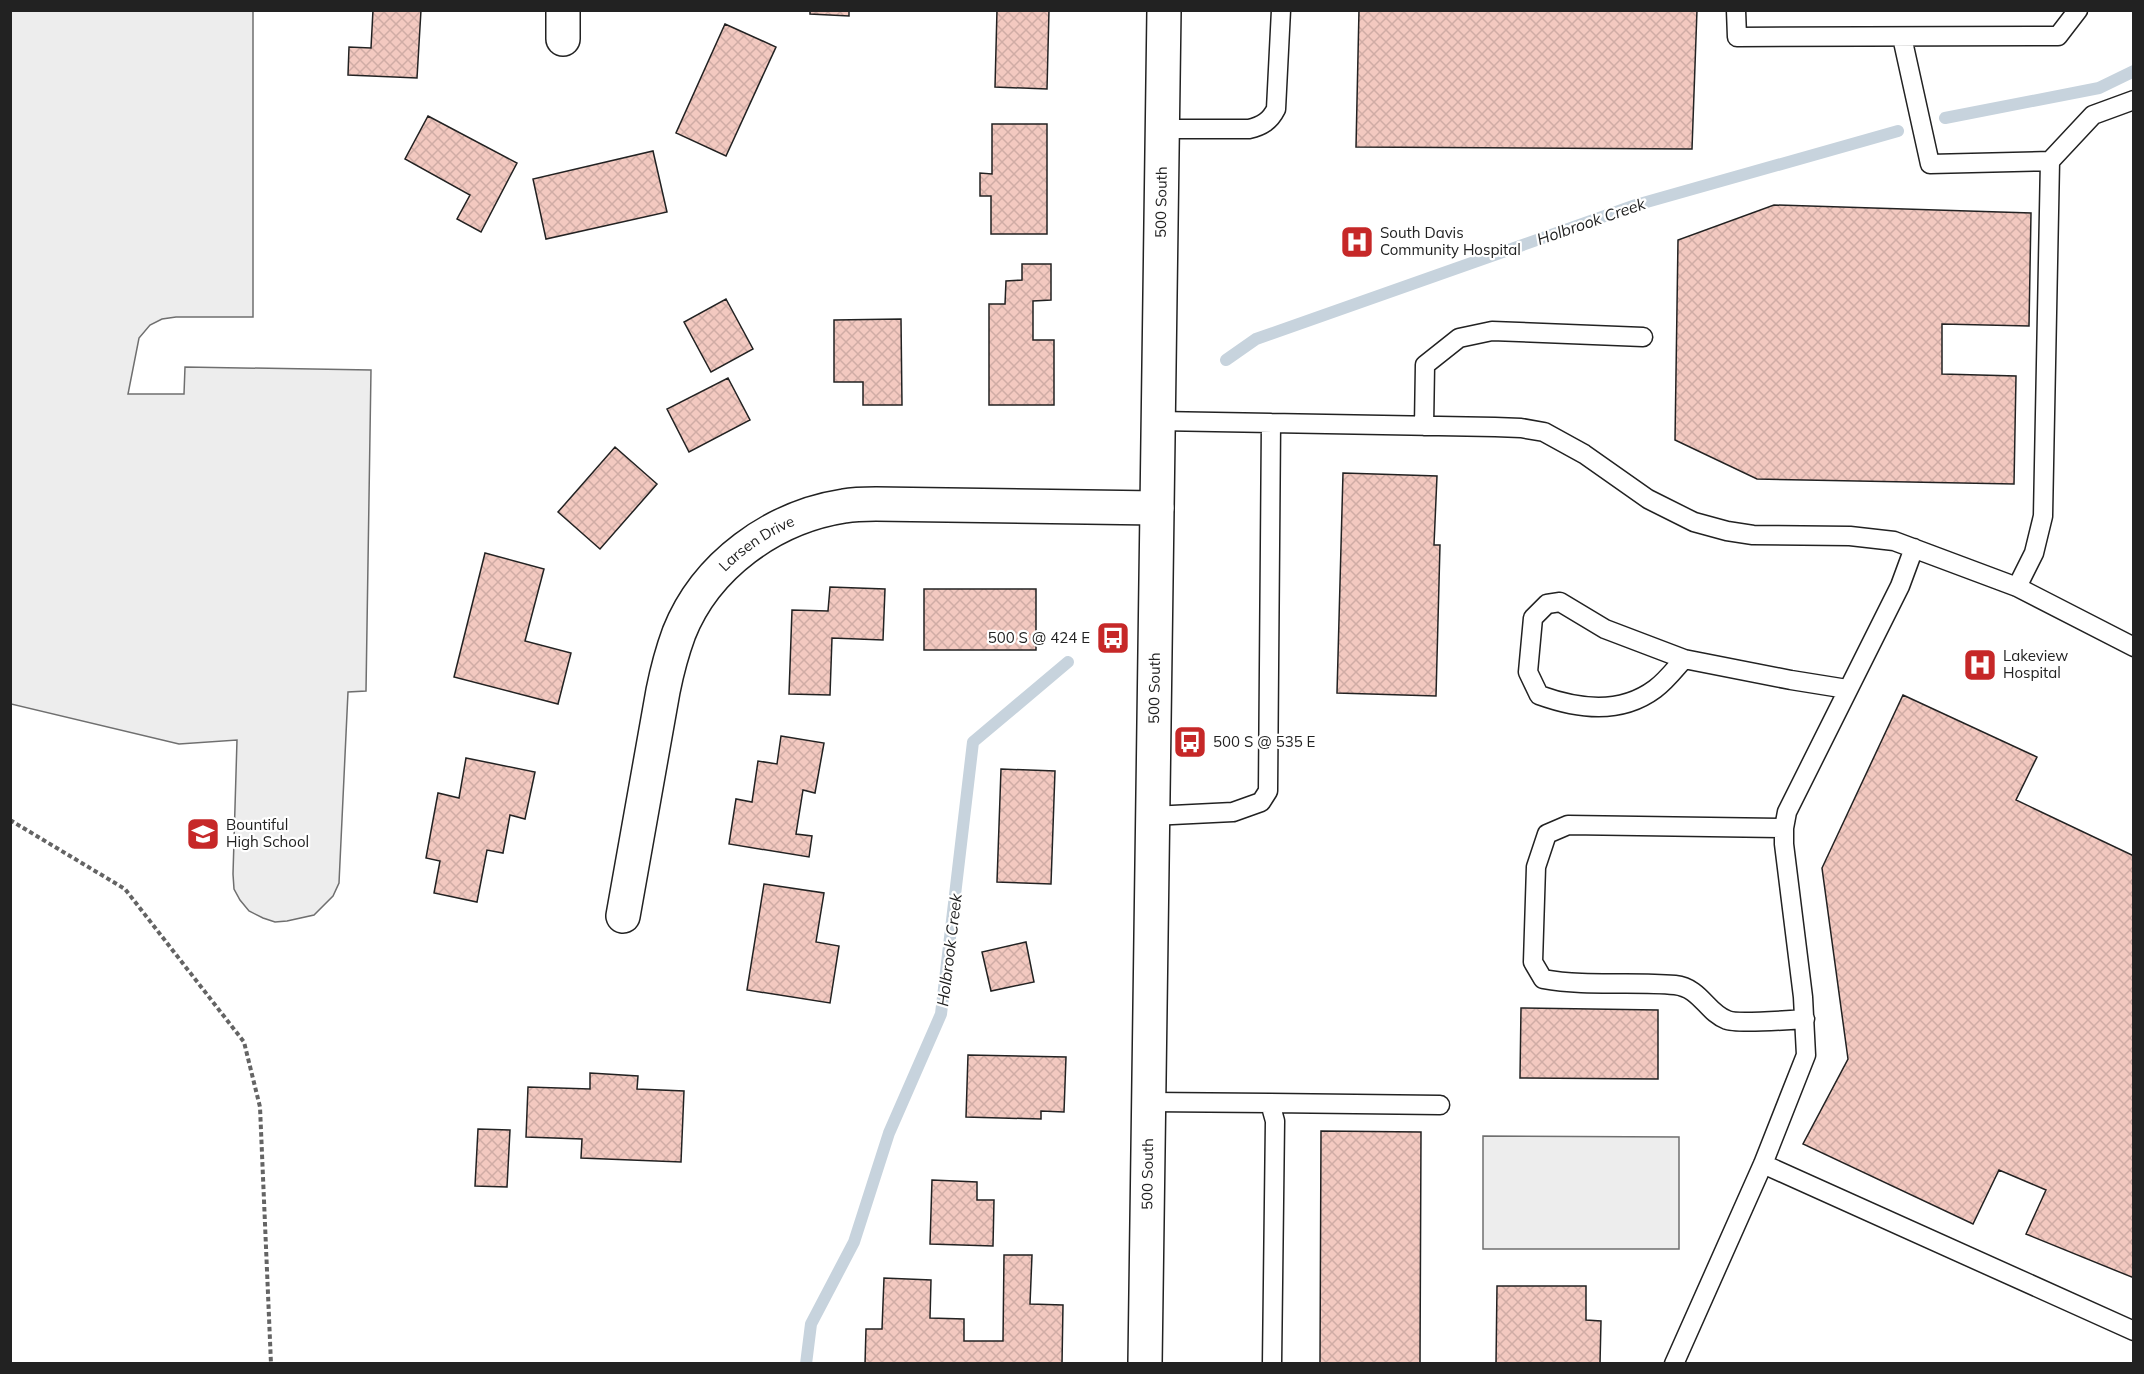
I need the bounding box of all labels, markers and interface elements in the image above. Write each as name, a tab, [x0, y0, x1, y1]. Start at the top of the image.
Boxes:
street label: 500 South	[1151, 166, 1171, 238]
water label: Holbrook Creek	[1534, 193, 1649, 249]
place label: South Davis Community Hospital	[1380, 223, 1521, 259]
hospital icon: South Davis Community Hospital	[1339, 224, 1375, 260]
street label: Larsen Drive	[715, 511, 797, 575]
bus stop icon: 500 S @ 424 E	[1095, 620, 1131, 656]
place label: 500 S @ 424 E	[988, 628, 1090, 647]
place label: Lakeview Hospital	[2003, 646, 2068, 682]
hospital icon: Lakeview Hospital	[1962, 647, 1998, 683]
street label: 500 South	[1144, 652, 1164, 724]
bus stop icon: 500 S @ 535 E	[1172, 724, 1208, 760]
place label: 500 S @ 535 E	[1213, 732, 1316, 751]
place label: Bountiful High School	[226, 815, 309, 851]
school or university icon: Bountiful High School	[185, 816, 221, 852]
water label: Holbrook Creek	[932, 892, 966, 1008]
street label: 500 South	[1137, 1138, 1157, 1210]

